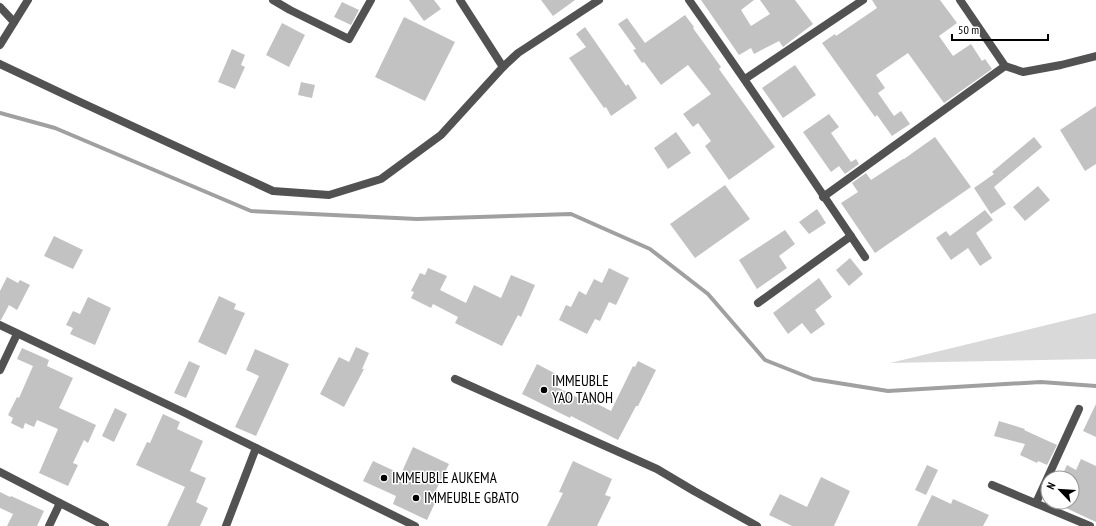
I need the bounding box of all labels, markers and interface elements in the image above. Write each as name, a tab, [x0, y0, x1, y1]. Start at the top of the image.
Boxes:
scale bar	[952, 16, 1048, 42]
text: 50 m	[958, 22, 979, 37]
place label: IMMEUBLE YAO TANOH	[552, 371, 613, 407]
marker: IMMEUBLE YAO TANOH	[539, 385, 549, 395]
place label: IMMEUBLE AUKEMA	[392, 468, 498, 487]
north arrow	[1040, 470, 1080, 510]
marker: IMMEUBLE AUKEMA	[379, 473, 389, 483]
text: N	[1043, 480, 1059, 491]
place label: IMMEUBLE GBATO	[424, 488, 519, 507]
marker: IMMEUBLE GBATO	[411, 493, 421, 503]

